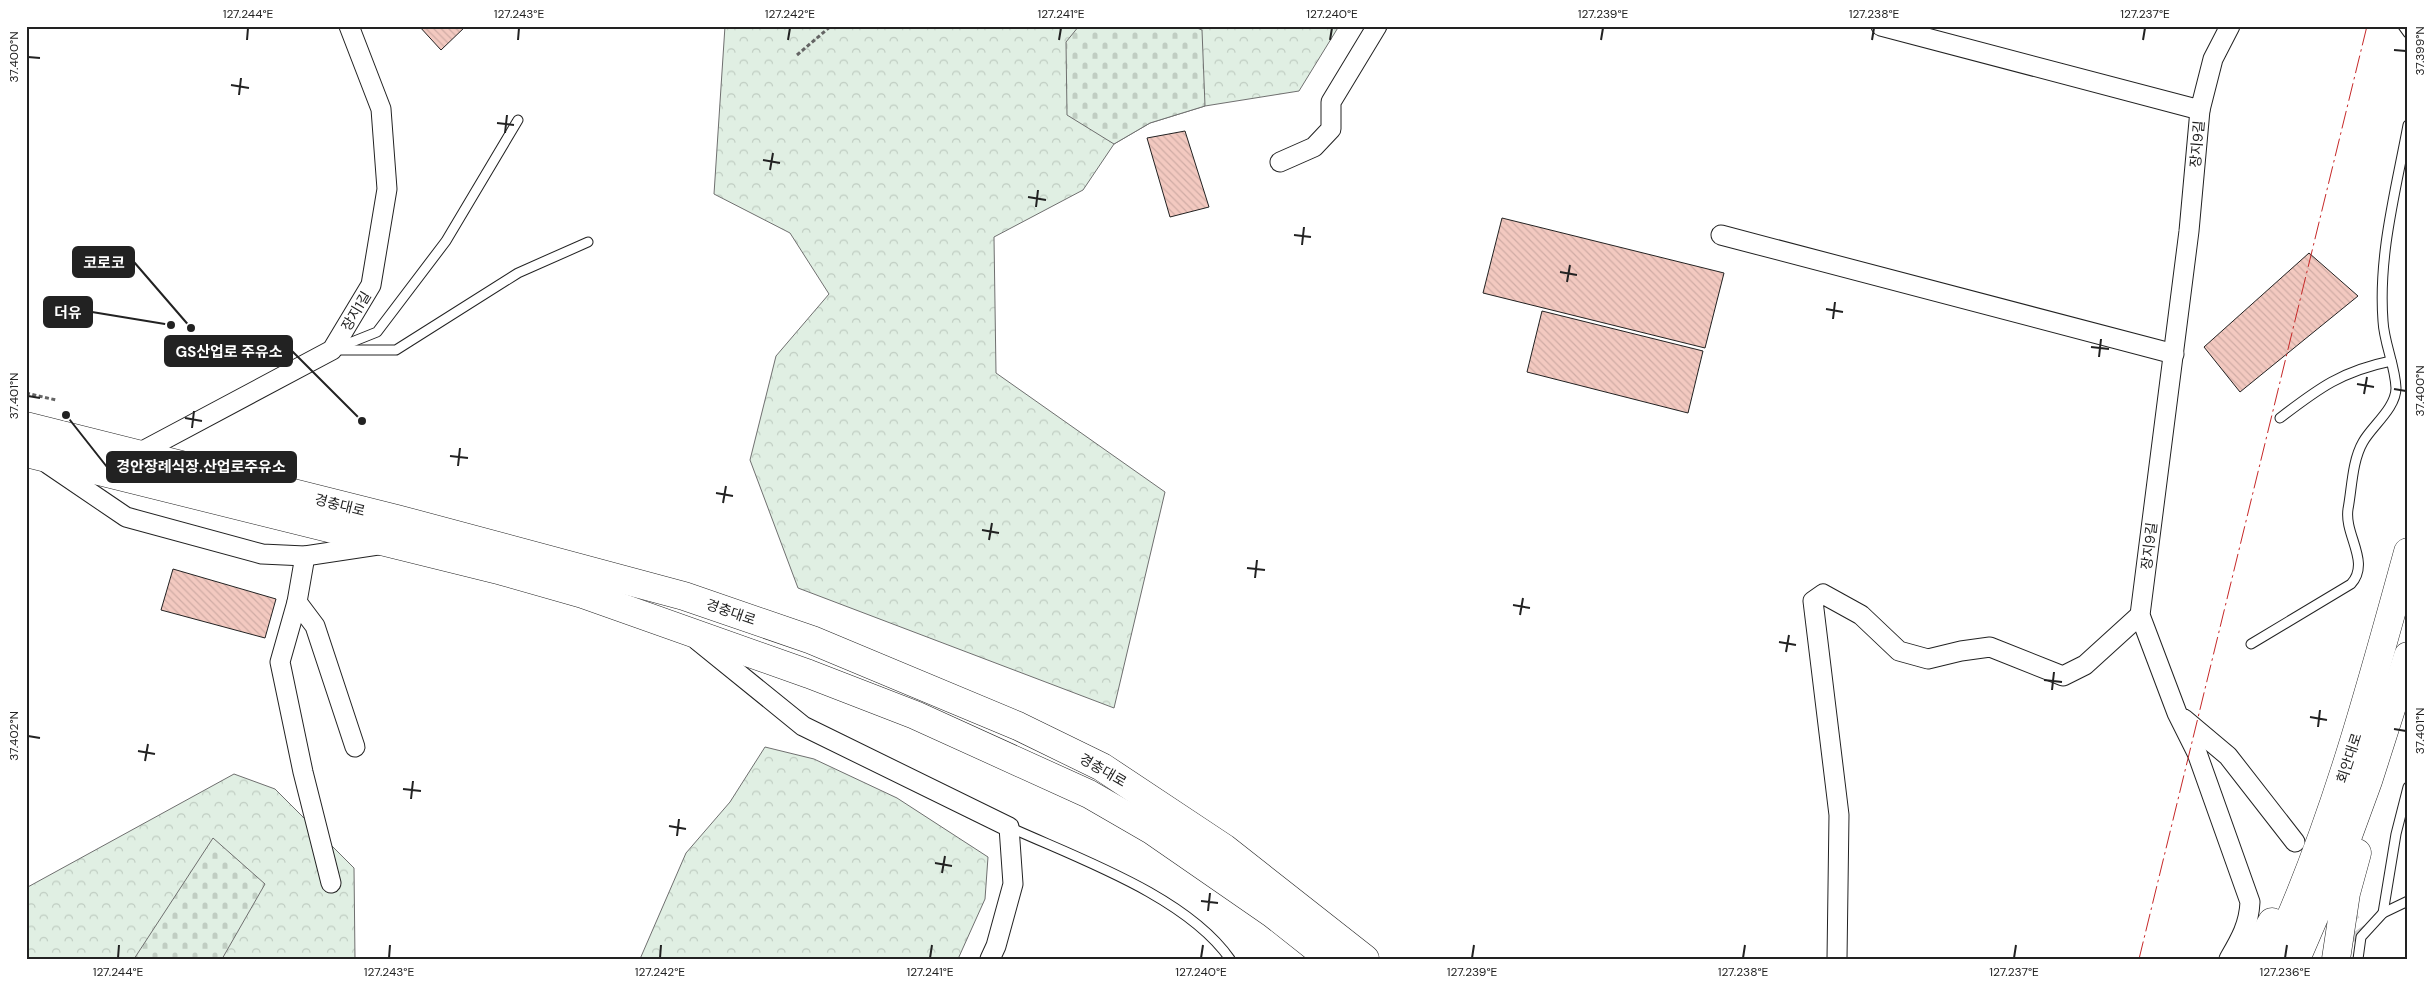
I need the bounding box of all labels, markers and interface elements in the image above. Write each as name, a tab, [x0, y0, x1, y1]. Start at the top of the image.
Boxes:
text: 127.244°E	[223, 6, 274, 22]
text: 127.243°E	[494, 6, 544, 22]
text: 127.242°E	[765, 6, 815, 22]
text: 127.241°E	[1037, 6, 1085, 22]
text: 127.240°E	[1306, 6, 1358, 22]
text: 127.239°E	[1578, 6, 1629, 22]
text: 127.238°E	[1849, 6, 1900, 22]
text: 127.237°E	[2120, 6, 2170, 22]
text: 37.399°N	[2412, 26, 2428, 76]
text: 37.400°N	[6, 31, 22, 83]
street label: 장지9길	[2186, 120, 2208, 168]
callout: 코로코	[73, 247, 134, 277]
text: 코로코	[83, 253, 125, 273]
street label: 장지1길	[337, 288, 375, 334]
callout: 더유	[44, 297, 92, 327]
text: 더유	[54, 303, 82, 323]
callout: GS산업로 주유소	[165, 336, 292, 366]
text: GS산업로 주유소	[175, 342, 283, 362]
text: 37.400°N	[2412, 365, 2428, 417]
text: 37.401°N	[6, 373, 22, 419]
callout: 경안장례식장.산업로주유소	[107, 452, 296, 482]
text: 경안장례식장.산업로주유소	[116, 457, 286, 477]
street label: 경충대로	[313, 490, 367, 520]
street label: 장지9길	[2137, 521, 2161, 571]
street label: 경충대로	[704, 595, 758, 629]
text: 37.401°N	[2412, 708, 2428, 754]
text: 37.402°N	[6, 711, 22, 761]
street label: 회안대로	[2332, 731, 2366, 785]
street label: 경충대로	[1076, 749, 1130, 791]
text: 127.244°E	[93, 964, 144, 980]
text: 127.243°E	[364, 964, 414, 980]
text: 127.242°E	[635, 964, 685, 980]
text: 127.241°E	[906, 964, 954, 980]
text: 127.240°E	[1175, 964, 1227, 980]
text: 127.239°E	[1447, 964, 1498, 980]
text: 127.238°E	[1718, 964, 1769, 980]
text: 127.237°E	[1989, 964, 2039, 980]
text: 127.236°E	[2260, 964, 2311, 980]

